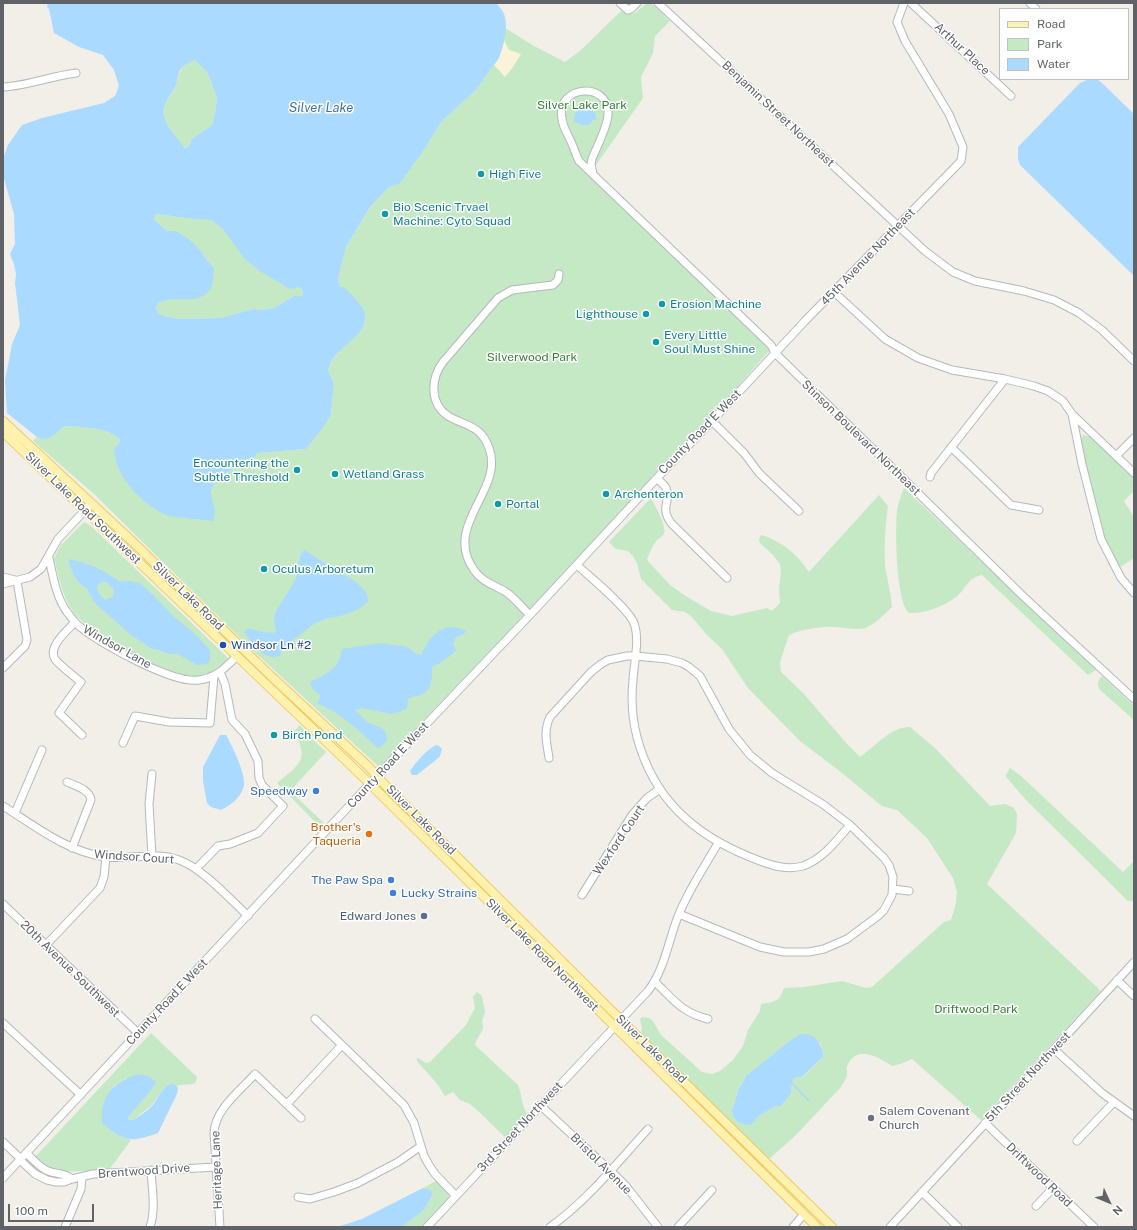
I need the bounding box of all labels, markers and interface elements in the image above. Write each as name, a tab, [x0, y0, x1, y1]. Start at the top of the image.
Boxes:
legend	[999, 8, 1129, 80]
text: Road	[1037, 17, 1065, 31]
street label: Arthur Place	[931, 20, 993, 78]
text: Park	[1037, 37, 1063, 51]
text: Water	[1037, 57, 1070, 71]
street label: Benjamin Street Northeast	[719, 58, 837, 170]
park label: Silver Lake Park	[537, 98, 627, 112]
water label: Silver Lake	[289, 100, 353, 116]
place label: High Five	[489, 167, 541, 181]
marker: High Five	[476, 169, 486, 179]
place label: Bio Scenic Trvael Machine: Cyto Squad	[393, 200, 511, 228]
street label: 45th Avenue Northeast	[818, 205, 918, 309]
marker: Bio Scenic Trvael Machine: Cyto Squad	[380, 209, 390, 219]
place label: Erosion Machine	[670, 297, 762, 311]
marker: Erosion Machine	[657, 299, 667, 309]
place label: Lighthouse	[576, 307, 638, 321]
marker: Lighthouse	[641, 309, 651, 319]
place label: Every Little Soul Must Shine	[664, 328, 755, 356]
marker: Every Little Soul Must Shine	[651, 337, 661, 347]
park label: Silverwood Park	[487, 350, 577, 364]
street label: Stinson Boulevard Northeast	[798, 377, 924, 499]
street label: County Road E West	[656, 386, 744, 478]
street label: Silver Lake Road Southwest	[22, 449, 144, 567]
place label: Encountering the Subtle Threshold	[193, 456, 289, 484]
marker: Encountering the Subtle Threshold	[292, 465, 302, 475]
place label: Wetland Grass	[343, 467, 424, 481]
marker: Wetland Grass	[330, 469, 340, 479]
place label: Archenteron	[614, 487, 684, 501]
marker: Archenteron	[601, 489, 611, 499]
place label: Portal	[506, 497, 540, 511]
marker: Portal	[493, 499, 503, 509]
street label: Silver Lake Road	[150, 559, 226, 633]
place label: Oculus Arboretum	[272, 562, 374, 576]
marker: Oculus Arboretum	[259, 564, 269, 574]
street label: Windsor Lane	[80, 622, 154, 672]
place label: Windsor Ln #2	[231, 638, 311, 652]
marker: Windsor Ln #2	[218, 640, 228, 650]
street label: County Road E West	[344, 719, 432, 811]
place label: Birch Pond	[282, 728, 342, 742]
marker: Birch Pond	[269, 730, 279, 740]
street label: Silver Lake Road	[383, 782, 459, 858]
place label: Speedway	[250, 784, 308, 798]
marker: Speedway	[311, 786, 321, 796]
street label: Wexford Court	[590, 802, 648, 878]
place label: Brother's Taqueria	[311, 820, 361, 848]
marker: Brother's Taqueria	[364, 829, 374, 839]
street label: Windsor Court	[93, 847, 175, 867]
place label: The Paw Spa	[311, 873, 383, 887]
marker: The Paw Spa	[386, 875, 396, 885]
place label: Lucky Strains	[401, 886, 477, 900]
marker: Lucky Strains	[388, 888, 398, 898]
street label: Silver Lake Road Northwest	[482, 895, 602, 1015]
place label: Edward Jones	[340, 909, 416, 923]
marker: Edward Jones	[419, 911, 429, 921]
street label: 20th Avenue Southwest	[17, 918, 123, 1020]
street label: County Road E West	[123, 956, 211, 1048]
park label: Driftwood Park	[934, 1002, 1018, 1016]
street label: Silver Lake Road	[613, 1012, 689, 1086]
street label: 5th Street Northwest	[982, 1029, 1074, 1125]
street label: 3rd Street Northwest	[474, 1079, 566, 1175]
place label: Salem Covenant Church	[879, 1104, 970, 1132]
marker: Salem Covenant Church	[866, 1113, 876, 1123]
street label: Heritage Lane	[208, 1130, 226, 1210]
street label: Bristol Avenue	[567, 1130, 635, 1198]
street label: Driftwood Road	[1003, 1140, 1075, 1210]
street label: Brentwood Drive	[97, 1161, 191, 1181]
north arrow	[1089, 1182, 1129, 1222]
scale bar	[10, 1196, 96, 1222]
text: N	[1110, 1203, 1125, 1218]
text: 100 m	[15, 1204, 48, 1218]

